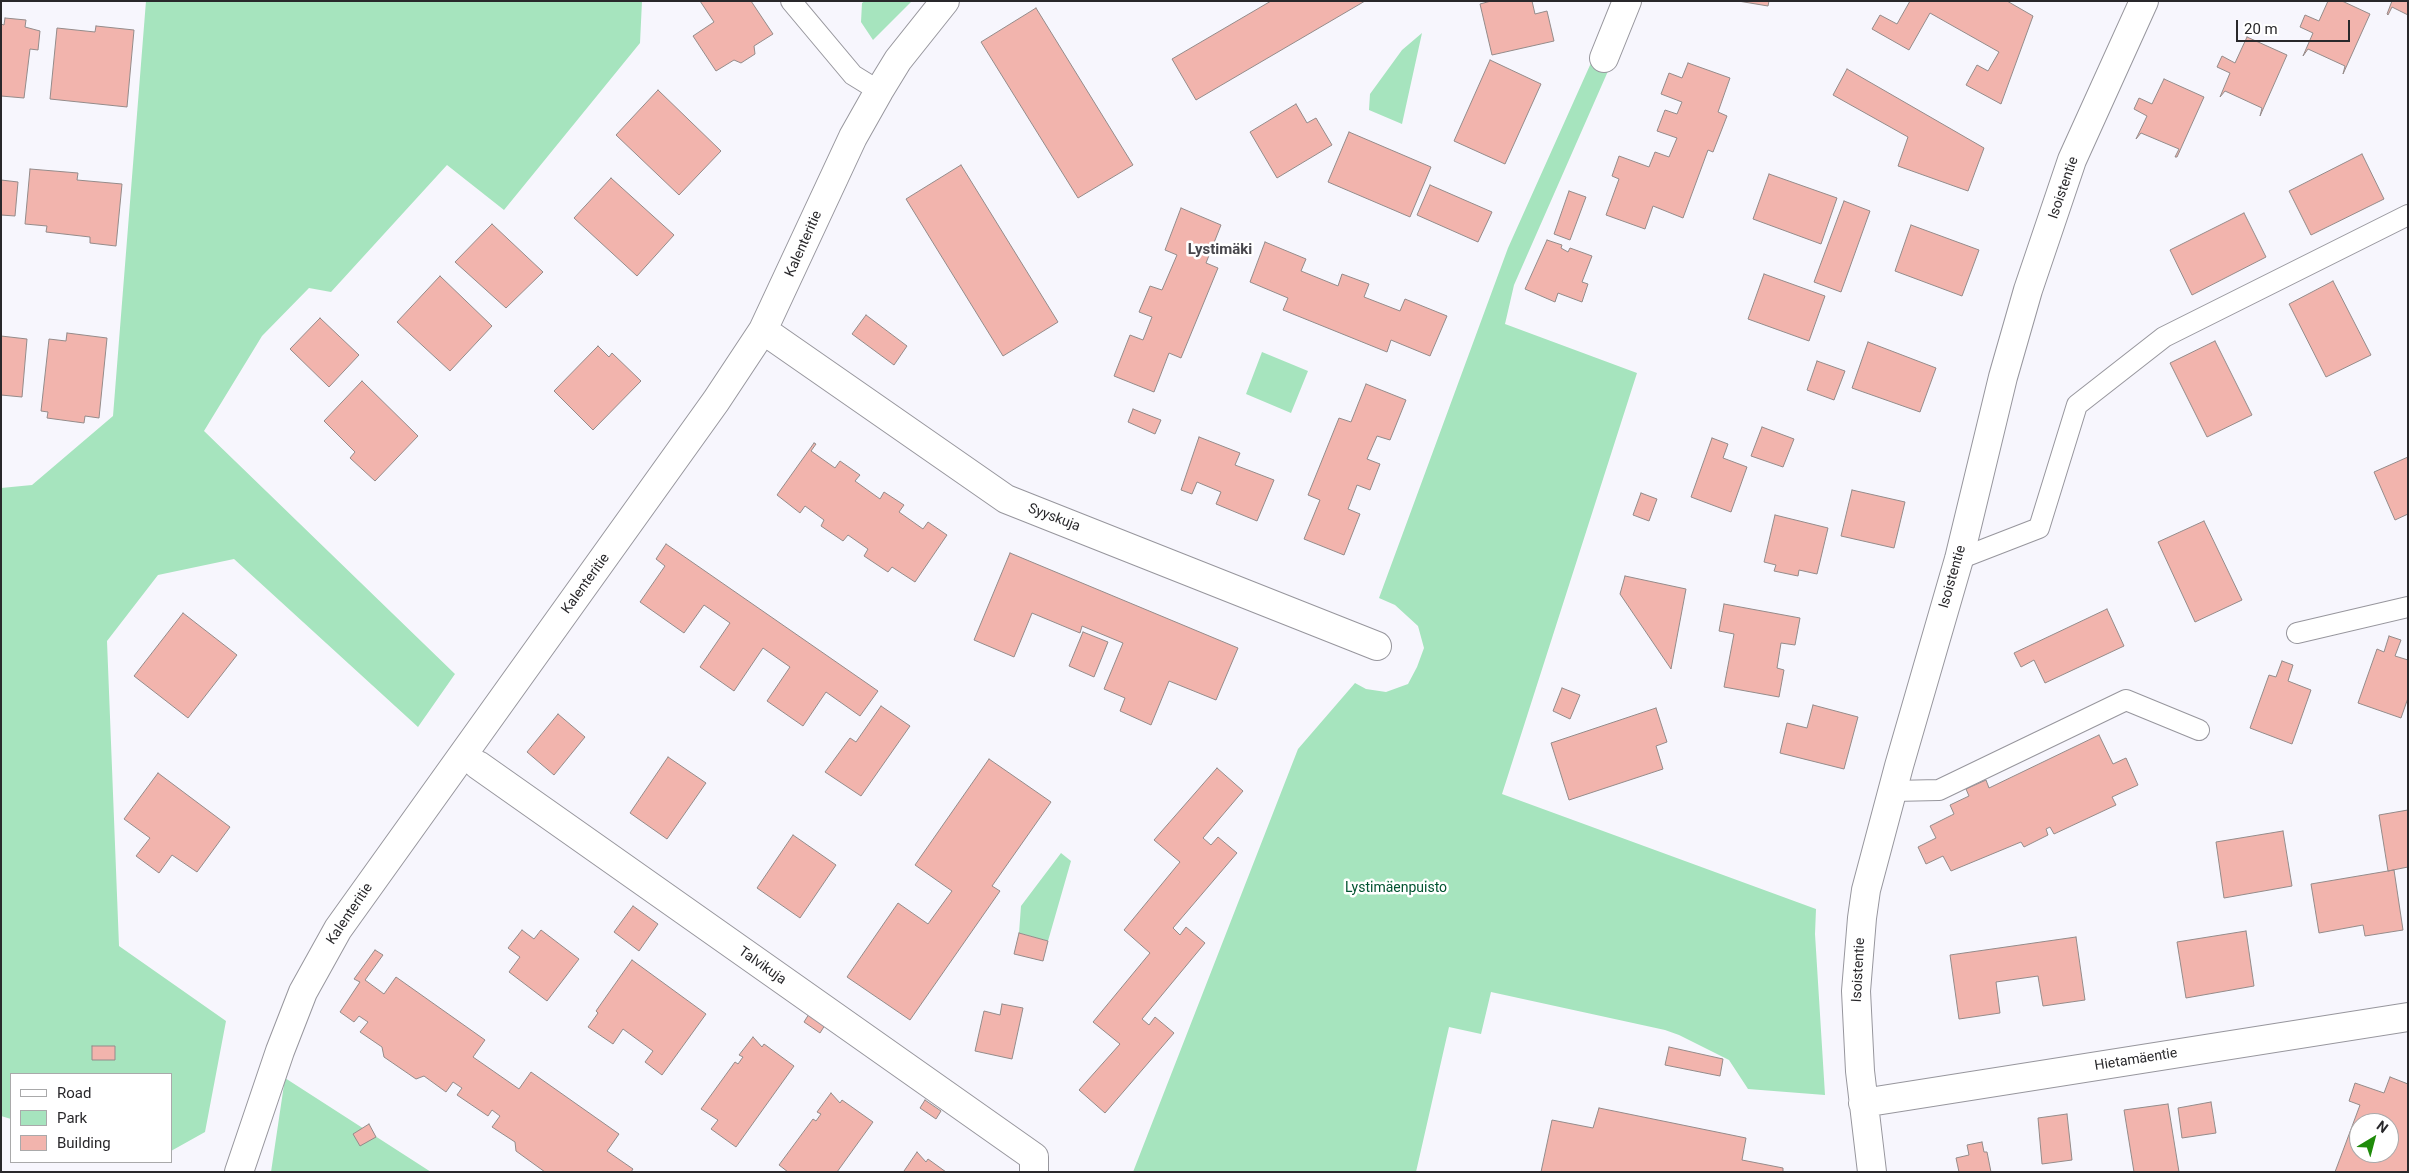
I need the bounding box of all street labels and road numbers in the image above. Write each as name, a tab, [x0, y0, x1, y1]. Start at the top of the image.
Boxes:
street label: Isoistentie	[2046, 155, 2082, 221]
street label: Kalenteritie	[782, 208, 826, 280]
street label: Syyskuja	[1026, 500, 1082, 536]
street label: Isoistentie	[1936, 544, 1970, 610]
street label: Kalenteritie	[558, 551, 614, 617]
street label: Kalenteritie	[323, 880, 377, 948]
street label: Isoistentie	[1849, 937, 1869, 1003]
street label: Talvikuja	[735, 943, 789, 989]
street label: Hietamäentie	[2093, 1045, 2179, 1075]

